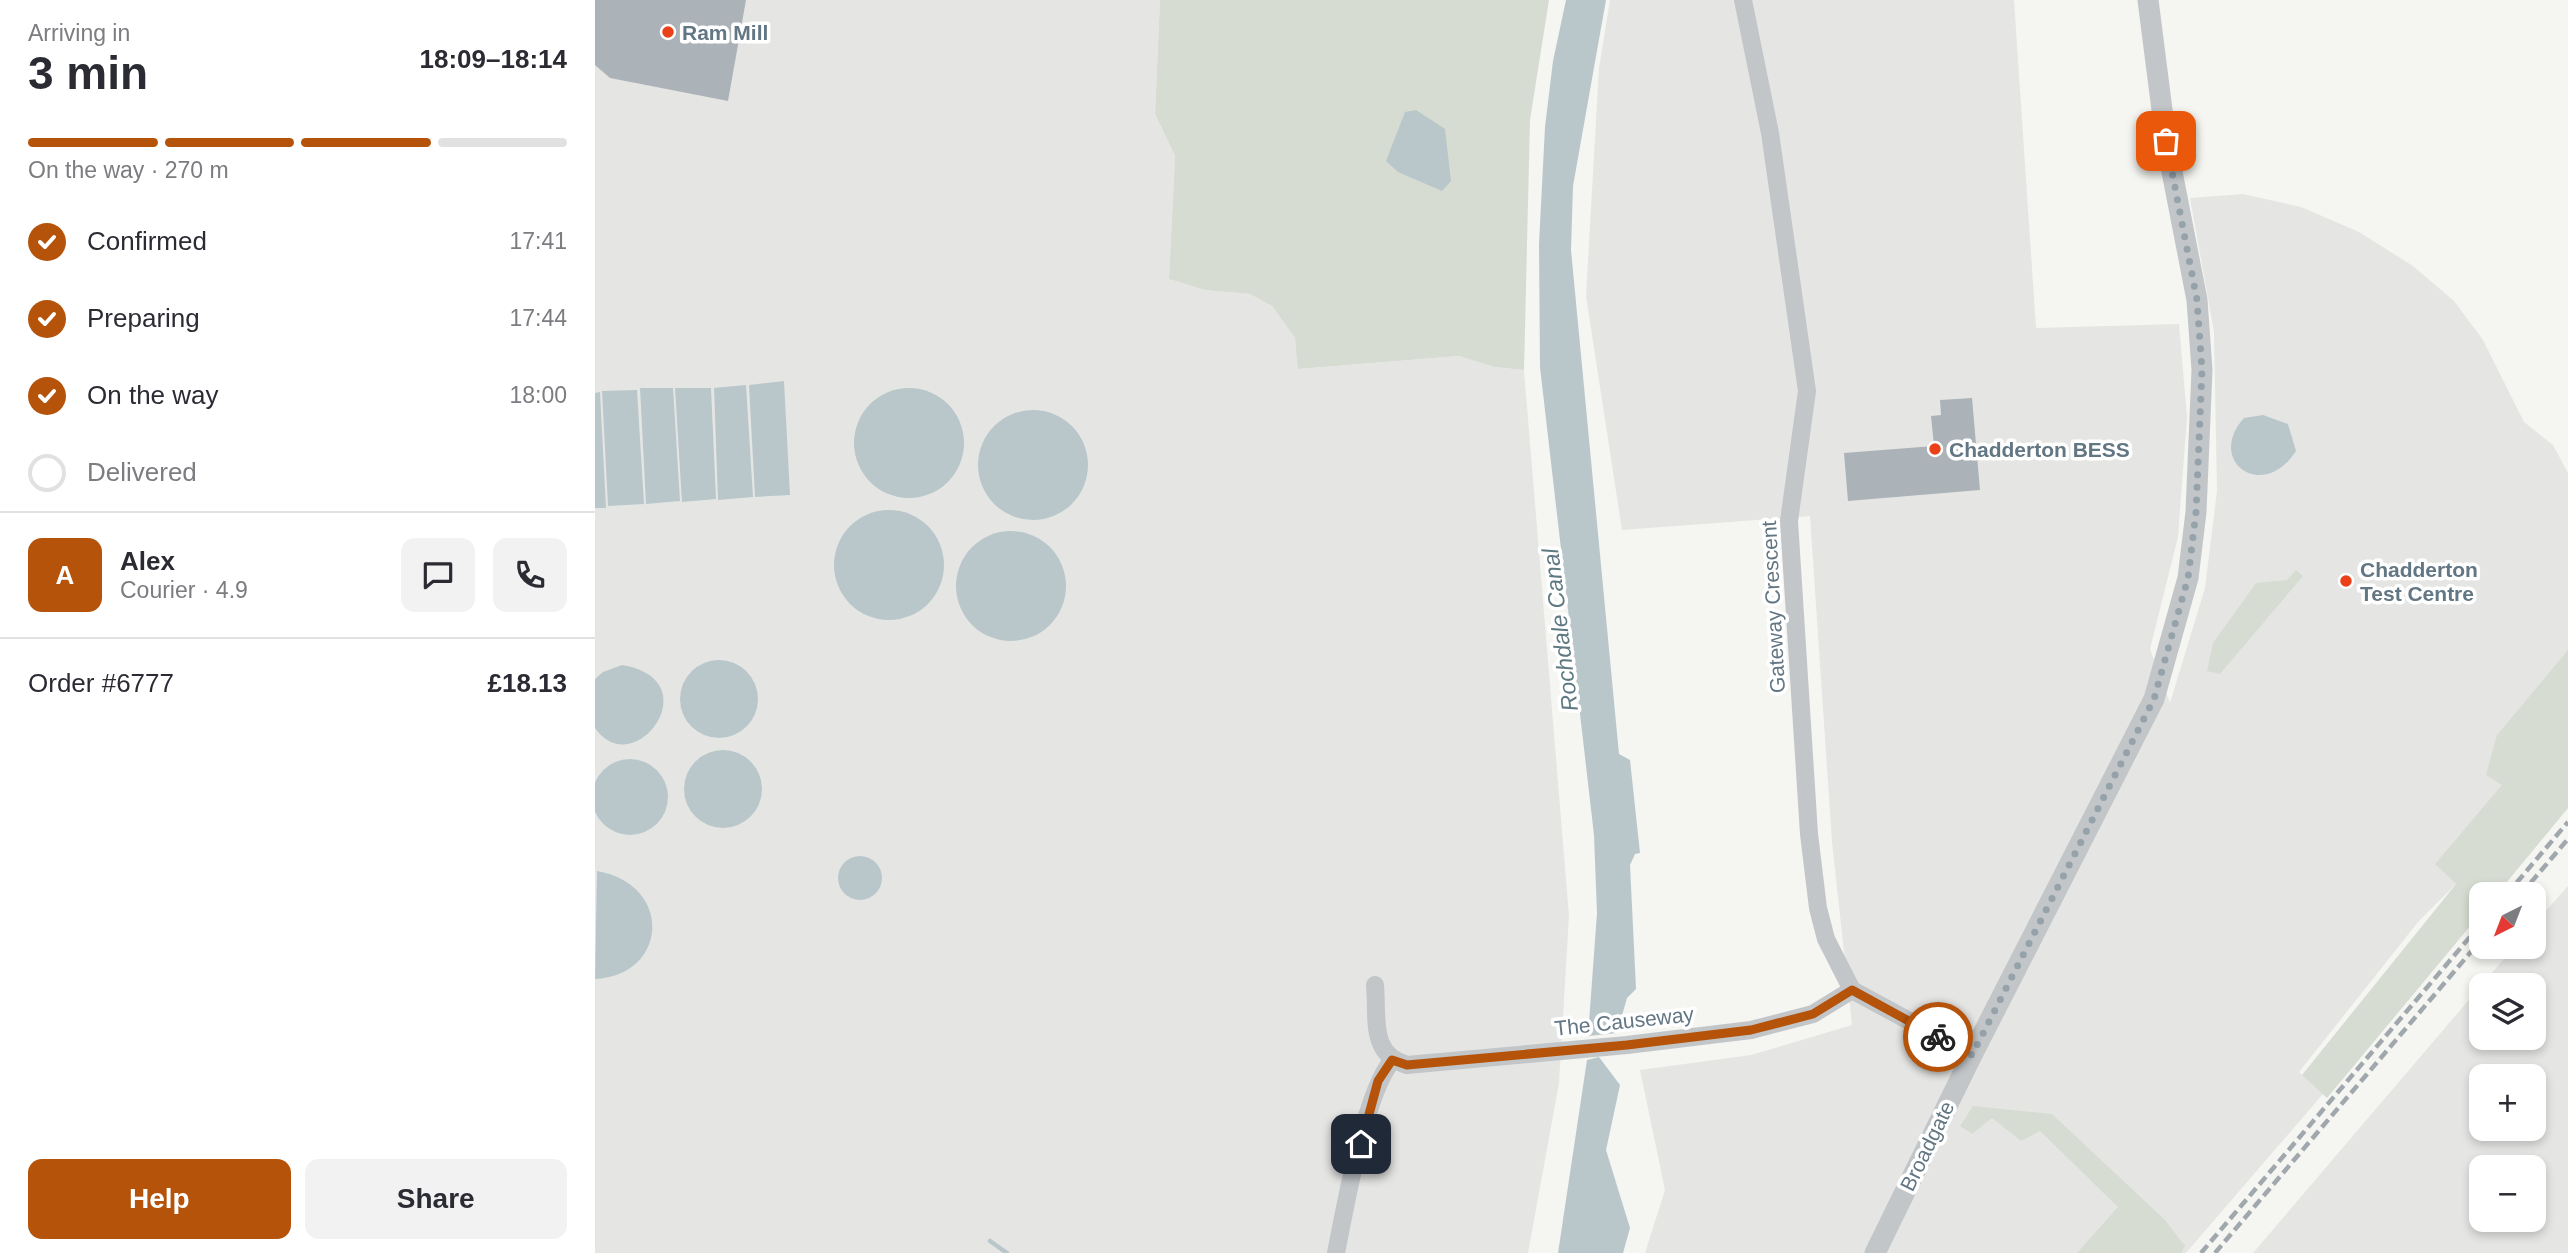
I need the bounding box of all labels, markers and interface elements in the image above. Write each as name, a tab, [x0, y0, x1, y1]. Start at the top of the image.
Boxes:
text: Arriving in	[28, 20, 130, 46]
place label: Ram Mill	[682, 21, 768, 44]
marker: Ram Mill	[660, 24, 676, 40]
text: 18:09–18:14	[420, 44, 567, 74]
text: 3 min	[28, 47, 148, 99]
pin	[2136, 111, 2196, 171]
icon: bag	[2147, 122, 2185, 160]
text: On the way · 270 m	[28, 157, 229, 183]
icon: check	[28, 223, 66, 261]
text: Confirmed	[87, 226, 207, 256]
text: 17:41	[509, 228, 567, 254]
icon: check	[28, 300, 66, 338]
text: Preparing	[87, 303, 200, 333]
text: 17:44	[509, 305, 567, 331]
icon: check	[28, 377, 66, 415]
text: On the way	[87, 380, 219, 410]
text: 18:00	[509, 382, 567, 408]
place label: Chadderton BESS	[1949, 438, 2130, 461]
marker: Chadderton BESS	[1927, 441, 1943, 457]
text: Delivered	[87, 457, 197, 487]
street label: Gateway Crescent	[1757, 520, 1789, 694]
button: chat	[401, 538, 475, 612]
button: phone	[493, 538, 567, 612]
text: Alex	[120, 546, 175, 576]
water label: Rochdale Canal	[1537, 546, 1583, 713]
place label: Chadderton Test Centre	[2360, 558, 2478, 605]
text: A	[56, 560, 74, 590]
marker: Chadderton Test Centre	[2338, 573, 2354, 589]
text: Courier · 4.9	[120, 577, 248, 603]
text: Order #6777	[28, 668, 174, 698]
text: £18.13	[487, 668, 567, 698]
north arrow	[2469, 882, 2546, 959]
map controls	[2469, 882, 2546, 1232]
button: layers	[2469, 973, 2546, 1050]
street label: The Causeway	[1553, 1002, 1695, 1040]
courier	[1903, 1002, 1973, 1072]
icon: bike	[1919, 1018, 1957, 1056]
button: +	[2469, 1064, 2546, 1141]
street label: Broadgate	[1895, 1097, 1959, 1195]
pin	[1331, 1114, 1391, 1174]
icon: home	[1342, 1125, 1380, 1163]
button: −	[2469, 1155, 2546, 1232]
button: Help	[28, 1159, 291, 1239]
button: Share	[305, 1159, 567, 1239]

